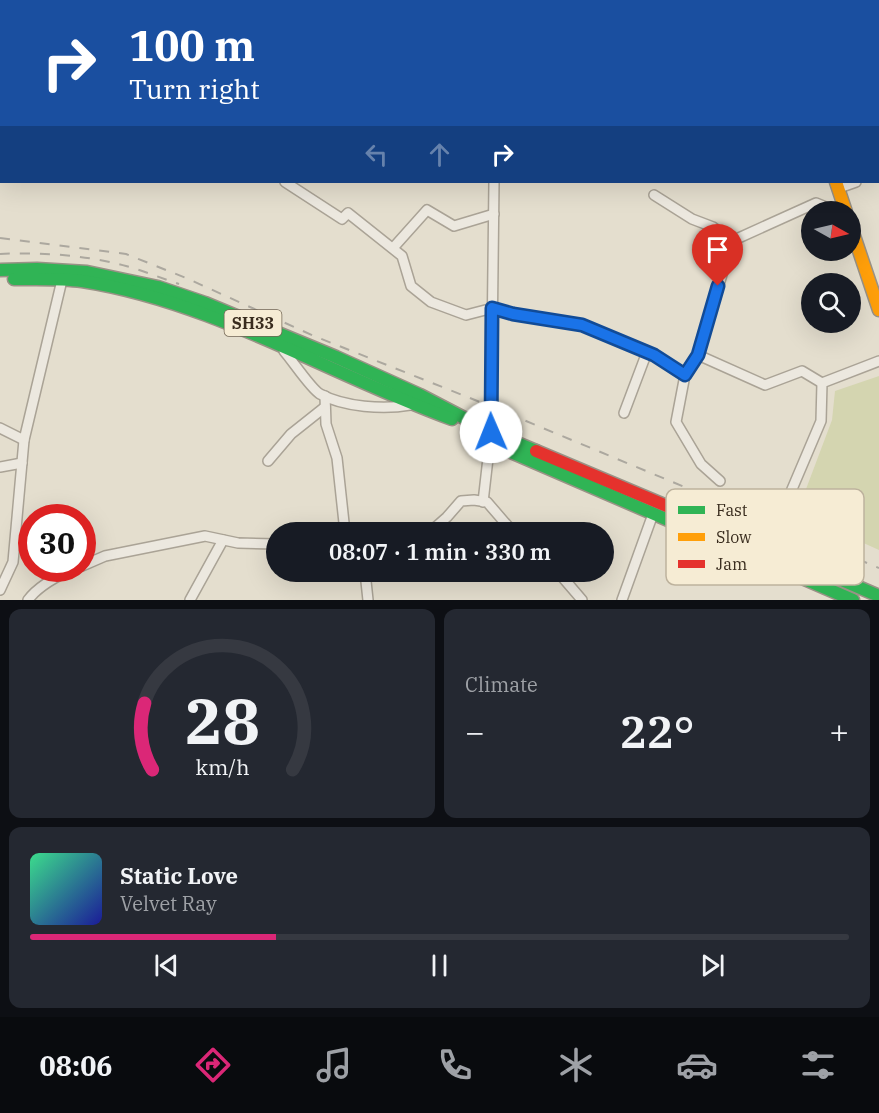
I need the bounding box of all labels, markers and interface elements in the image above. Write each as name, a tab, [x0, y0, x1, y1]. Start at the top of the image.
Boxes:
text: 100 m	[129, 18, 255, 73]
icon: right	[30, 24, 108, 102]
text: Turn right	[129, 71, 260, 106]
icon: left	[360, 138, 393, 171]
icon: ahead	[423, 138, 456, 171]
icon: right	[486, 138, 519, 171]
north arrow	[801, 201, 861, 261]
map controls	[801, 201, 861, 333]
pin	[692, 224, 743, 286]
icon: arrive	[701, 233, 734, 266]
button: search	[801, 273, 861, 333]
road number: SH33	[224, 310, 282, 336]
position arrow	[459, 400, 523, 464]
legend	[666, 489, 864, 585]
text: Fast	[716, 500, 748, 520]
speed limit sign: 30	[18, 504, 96, 582]
text: Slow	[716, 527, 752, 547]
text: 08:07 · 1 min · 330 m	[329, 537, 551, 566]
text: Jam	[716, 554, 747, 574]
text: Climate	[465, 671, 538, 698]
text: 28	[185, 680, 259, 761]
text: 22°	[619, 702, 695, 760]
text: −	[465, 710, 485, 753]
text: +	[829, 710, 849, 753]
text: km/h	[195, 754, 249, 782]
text: Static Love	[120, 861, 238, 890]
text: Velvet Ray	[120, 890, 217, 917]
icon: previous	[150, 949, 183, 982]
icon: pause	[423, 949, 456, 982]
icon: next	[696, 949, 729, 982]
icon: directions	[192, 1044, 234, 1086]
icon: music	[313, 1044, 355, 1086]
icon: phone	[434, 1044, 476, 1086]
icon: climate	[555, 1044, 597, 1086]
icon: car	[676, 1044, 718, 1086]
icon: filters	[797, 1044, 839, 1086]
text: 08:06	[40, 1048, 113, 1083]

